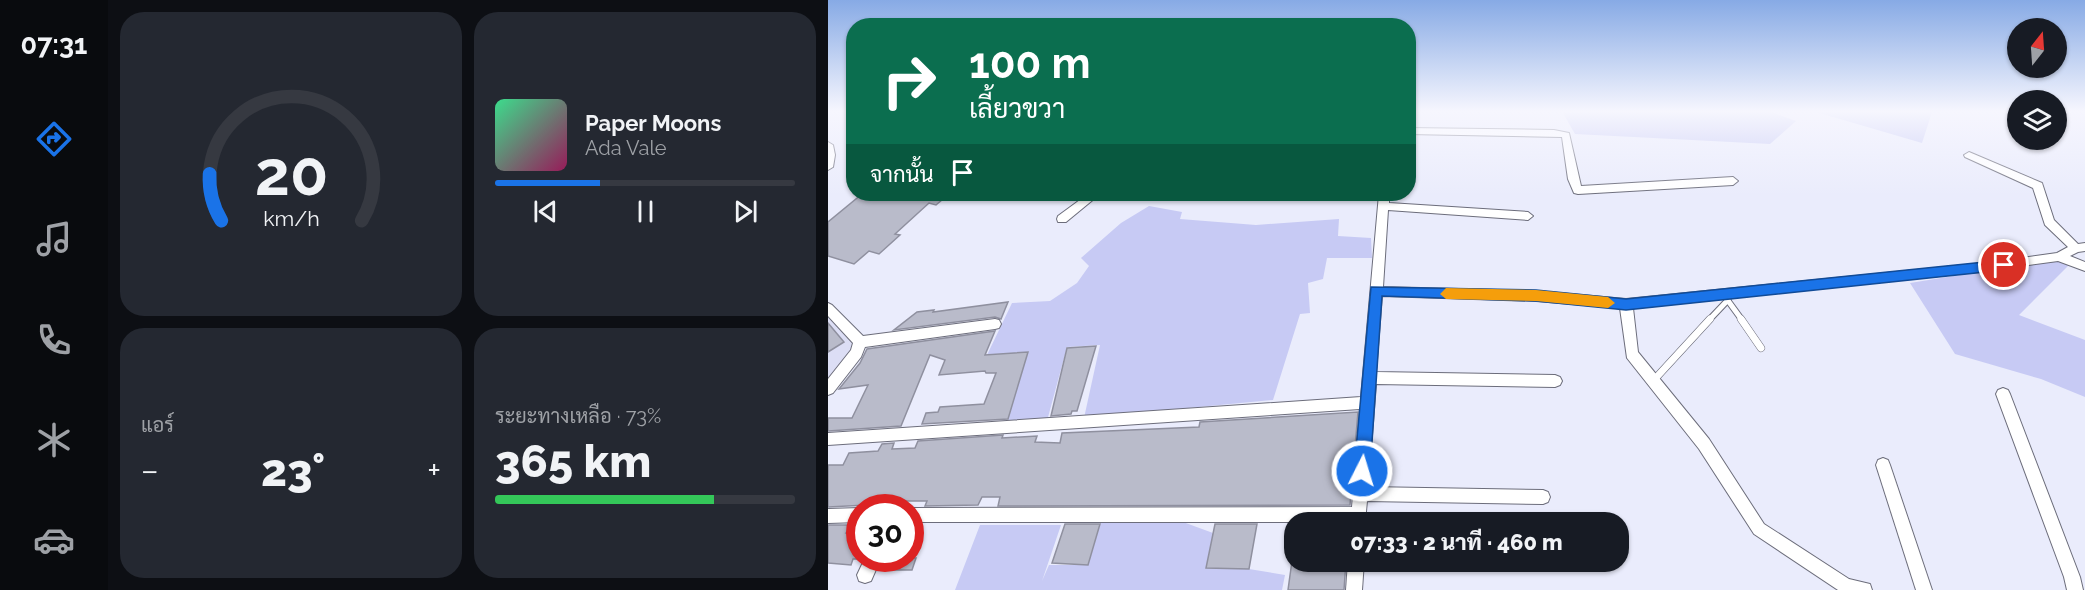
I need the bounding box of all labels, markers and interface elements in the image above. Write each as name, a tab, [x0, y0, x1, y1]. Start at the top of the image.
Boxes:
north arrow	[2007, 18, 2067, 78]
map controls	[2007, 18, 2067, 150]
text: 07:31	[21, 29, 87, 60]
text: 100 m	[969, 39, 1091, 88]
icon: right	[870, 42, 948, 120]
button: layers	[2007, 90, 2067, 150]
text: เลี้ยวขวา	[969, 93, 1065, 124]
text: Paper Moons	[585, 110, 721, 136]
icon: directions	[33, 118, 75, 160]
text: 20	[254, 136, 328, 210]
text: Ada Vale	[585, 136, 667, 160]
icon: arrive	[946, 156, 979, 189]
text: จากนั้น	[870, 161, 934, 187]
icon: previous	[529, 195, 562, 228]
icon: pause	[629, 195, 662, 228]
icon: next	[729, 195, 762, 228]
text: km/h	[263, 206, 319, 231]
icon: music	[33, 218, 75, 260]
pin	[1978, 239, 2029, 290]
icon: arrive	[1987, 248, 2020, 281]
icon: phone	[33, 319, 75, 361]
text: ระยะทางเหลือ · 73%	[495, 404, 661, 428]
text: แอร์	[141, 413, 174, 437]
icon: climate	[33, 419, 75, 461]
text: 365 km	[495, 435, 651, 488]
position arrow	[1330, 439, 1394, 503]
text: 23°	[261, 444, 325, 497]
text: −	[141, 451, 159, 490]
text: +	[427, 451, 441, 490]
speed limit sign: 30	[846, 494, 924, 572]
icon: car	[33, 519, 75, 561]
text: 07:33 · 2 นาที · 460 m	[1350, 529, 1563, 555]

